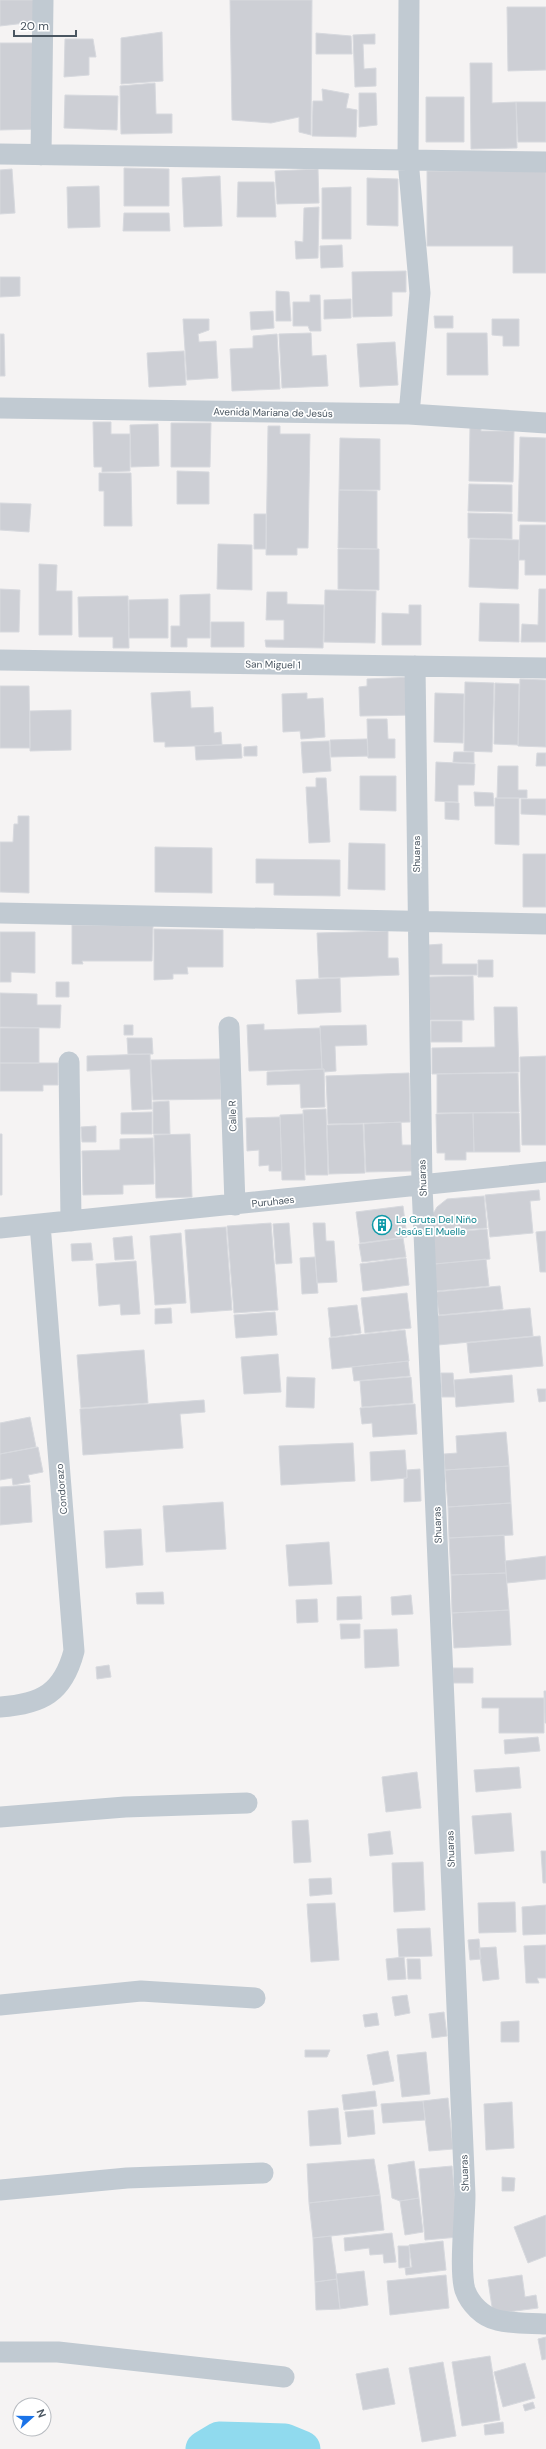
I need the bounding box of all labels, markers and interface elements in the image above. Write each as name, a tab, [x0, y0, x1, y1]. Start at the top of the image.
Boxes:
scale bar	[14, 12, 76, 38]
text: 20 m	[20, 18, 49, 34]
street label: Avenida Mariana de Jesús	[213, 405, 333, 420]
street label: San Miguel 1	[245, 658, 301, 671]
street label: Shuaras	[410, 836, 423, 872]
street label: Calle R	[225, 1100, 240, 1132]
street label: Shuaras	[415, 1159, 430, 1197]
street label: Puruhaes	[251, 1193, 295, 1210]
place label: La Gruta Del Niño Jesús El Muelle	[396, 1213, 477, 1238]
building icon: La Gruta Del Niño Jesús El Muelle	[371, 1214, 393, 1236]
street label: Condorazo	[53, 1463, 70, 1515]
street label: Shuaras	[430, 1506, 445, 1544]
street label: Shuaras	[443, 1830, 458, 1868]
street label: Shuaras	[457, 2154, 472, 2192]
north arrow	[12, 2397, 52, 2437]
text: N	[33, 2407, 49, 2420]

